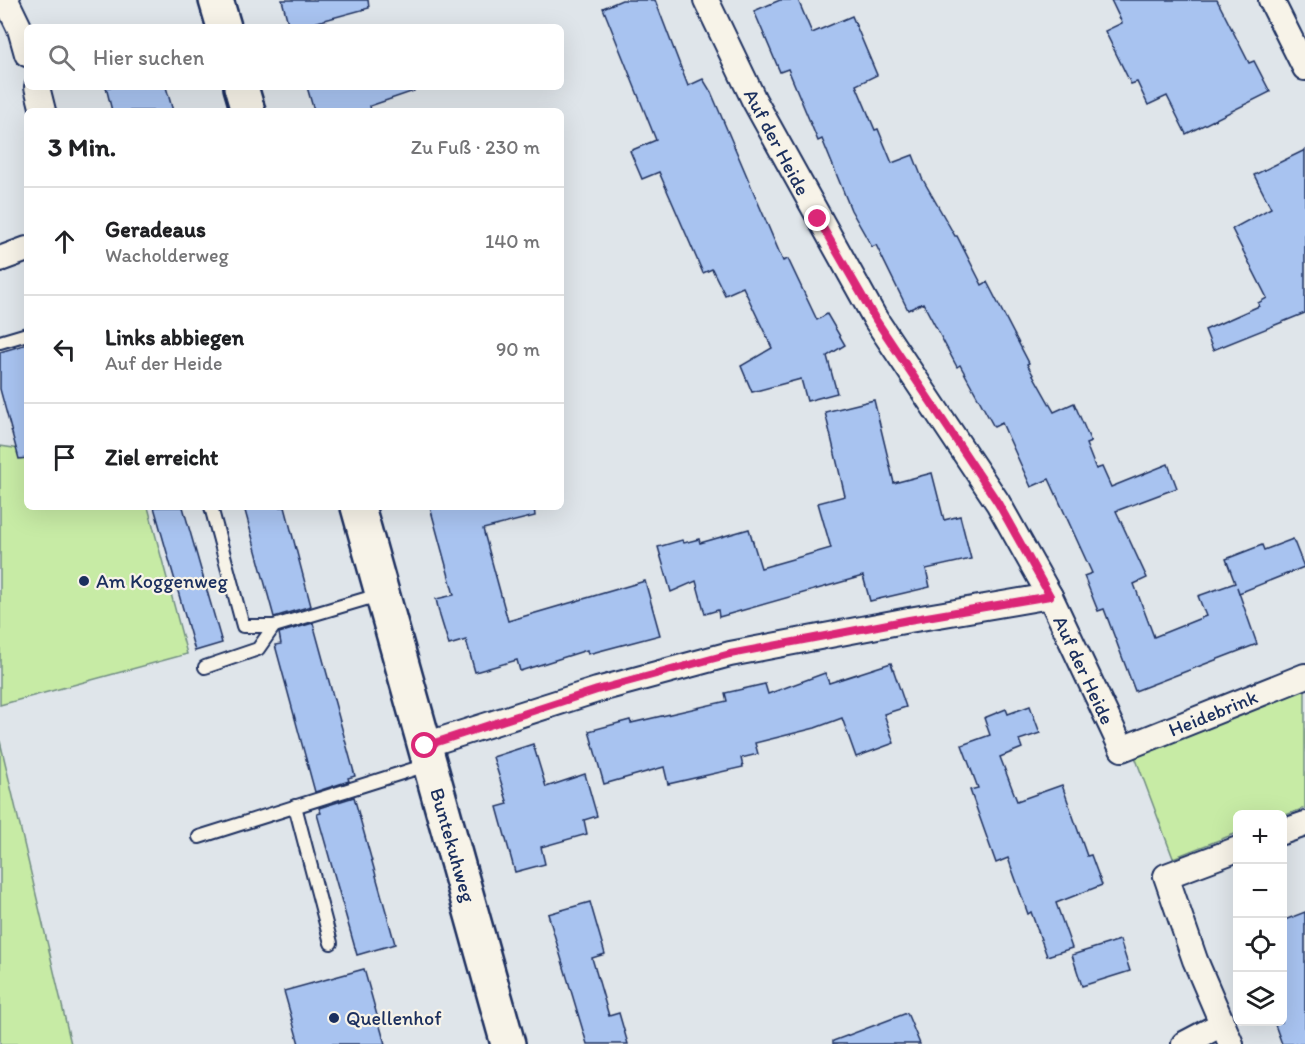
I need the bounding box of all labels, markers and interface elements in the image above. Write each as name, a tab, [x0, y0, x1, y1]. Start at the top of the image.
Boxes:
search box	[24, 24, 564, 90]
icon: search	[45, 41, 78, 74]
text: Hier suchen	[93, 44, 204, 71]
street label: Auf der Heide	[739, 85, 815, 199]
text: 3 Min.	[48, 131, 116, 163]
text: Zu Fuß · 230 m	[411, 135, 540, 159]
route end	[804, 205, 830, 231]
text: Geradeaus	[105, 216, 206, 243]
icon: ahead	[48, 225, 81, 258]
text: 140 m	[485, 229, 540, 253]
text: Wacholderweg	[105, 243, 229, 267]
text: Links abbiegen	[105, 324, 244, 351]
icon: left	[48, 333, 81, 366]
text: 90 m	[496, 337, 540, 361]
text: Auf der Heide	[105, 351, 222, 375]
icon: arrive	[48, 441, 81, 474]
text: Ziel erreicht	[105, 444, 218, 471]
place label: Am Koggenweg	[96, 569, 228, 593]
marker: Am Koggenweg	[77, 574, 91, 588]
street label: Auf der Heide	[1048, 612, 1120, 728]
street label: Heidebrink	[1165, 684, 1261, 742]
route start	[411, 732, 437, 758]
street label: Buntekuhweg	[425, 785, 481, 906]
map controls	[1233, 810, 1287, 1026]
button: +	[1233, 810, 1287, 864]
button: −	[1233, 864, 1287, 918]
button: locate	[1233, 918, 1287, 972]
button: layers	[1233, 972, 1287, 1026]
place label: Quellenhof	[346, 1006, 442, 1030]
marker: Quellenhof	[327, 1011, 341, 1025]

